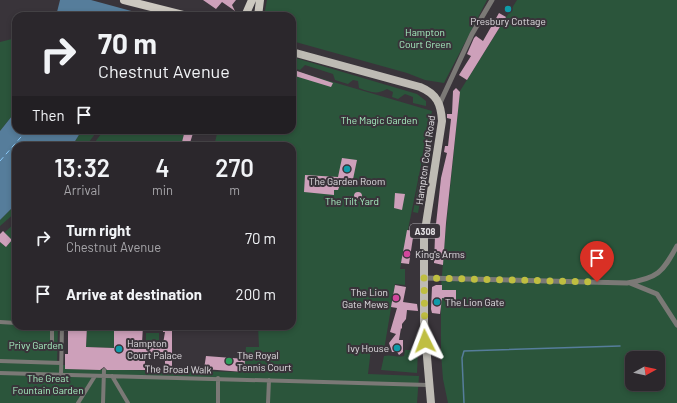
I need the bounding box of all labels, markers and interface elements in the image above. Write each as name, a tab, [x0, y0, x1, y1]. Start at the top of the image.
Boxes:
marker: Presbury Cottage	[503, 4, 513, 14]
place label: Presbury Cottage	[470, 15, 546, 27]
text: 70 m	[98, 26, 157, 60]
park label: Hampton Court Green	[399, 26, 451, 50]
icon: right	[32, 28, 84, 80]
text: Chestnut Avenue	[98, 60, 230, 82]
icon: arrive	[73, 104, 95, 126]
text: Then	[32, 106, 65, 124]
park label: The Magic Garden	[341, 114, 417, 126]
street label: Hampton Court Road	[413, 115, 437, 205]
text: 13:32	[54, 153, 110, 182]
text: 4	[156, 153, 170, 182]
text: 270	[215, 153, 254, 182]
marker: The Garden Room	[342, 164, 352, 174]
place label: The Garden Room	[309, 175, 385, 187]
text: Arrival	[64, 182, 100, 198]
text: min	[152, 182, 173, 198]
text: m	[229, 182, 240, 198]
park label: The Tilt Yard	[325, 195, 379, 207]
text: Turn right	[66, 221, 131, 239]
road number: A308	[410, 224, 440, 238]
icon: right	[32, 227, 54, 249]
text: 70 m	[245, 229, 276, 247]
text: Chestnut Avenue	[66, 239, 161, 255]
pin	[580, 241, 614, 282]
icon: arrive	[586, 247, 608, 269]
place label: King's Arms	[415, 248, 465, 260]
marker: King's Arms	[402, 249, 412, 259]
icon: arrive	[32, 283, 54, 305]
text: Arrive at destination	[66, 285, 202, 303]
text: 200 m	[236, 285, 276, 303]
place label: The Lion Gate Mews	[342, 286, 388, 310]
marker: The Lion Gate Mews	[391, 293, 401, 303]
place label: The Lion Gate	[445, 296, 504, 308]
marker: The Lion Gate	[432, 297, 442, 307]
position arrow	[404, 320, 446, 362]
place label: Hampton Court Palace	[127, 337, 182, 361]
park label: Privy Garden	[9, 339, 63, 351]
place label: Ivy House	[348, 342, 389, 354]
marker: Ivy House	[392, 343, 402, 353]
marker: Hampton Court Palace	[114, 344, 124, 354]
place label: The Royal Tennis Court	[237, 349, 292, 373]
north arrow	[625, 351, 665, 391]
map controls	[625, 351, 665, 391]
marker: The Royal Tennis Court	[224, 356, 234, 366]
street label: The Broad Walk	[144, 362, 212, 376]
park label: The Great Fountain Garden	[12, 372, 84, 396]

